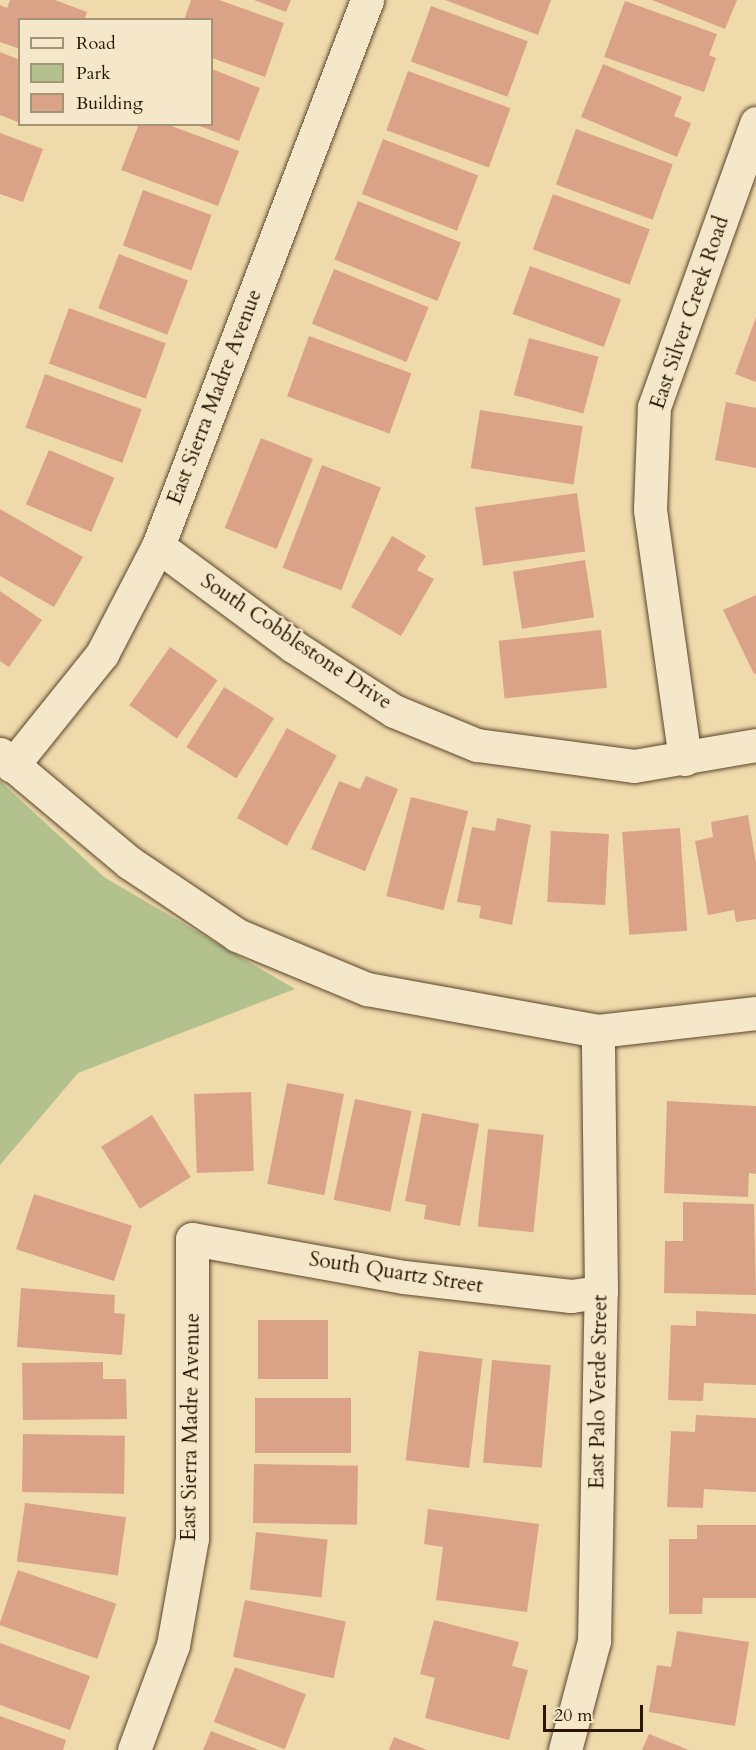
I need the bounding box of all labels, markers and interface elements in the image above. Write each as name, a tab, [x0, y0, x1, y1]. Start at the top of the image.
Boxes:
legend	[18, 18, 213, 126]
text: Road	[76, 31, 116, 56]
text: Park	[76, 61, 111, 86]
text: Building	[76, 91, 143, 116]
street label: East Silver Creek Road	[645, 213, 735, 413]
street label: East Sierra Madre Avenue	[162, 286, 268, 508]
street label: South Cobblestone Drive	[196, 569, 396, 715]
street label: South Quartz Street	[307, 1247, 485, 1299]
street label: East Palo Verde Street	[585, 1294, 613, 1490]
street label: East Sierra Madre Avenue	[176, 1313, 206, 1541]
scale bar	[546, 1693, 646, 1731]
text: 20 m	[554, 1703, 593, 1728]

